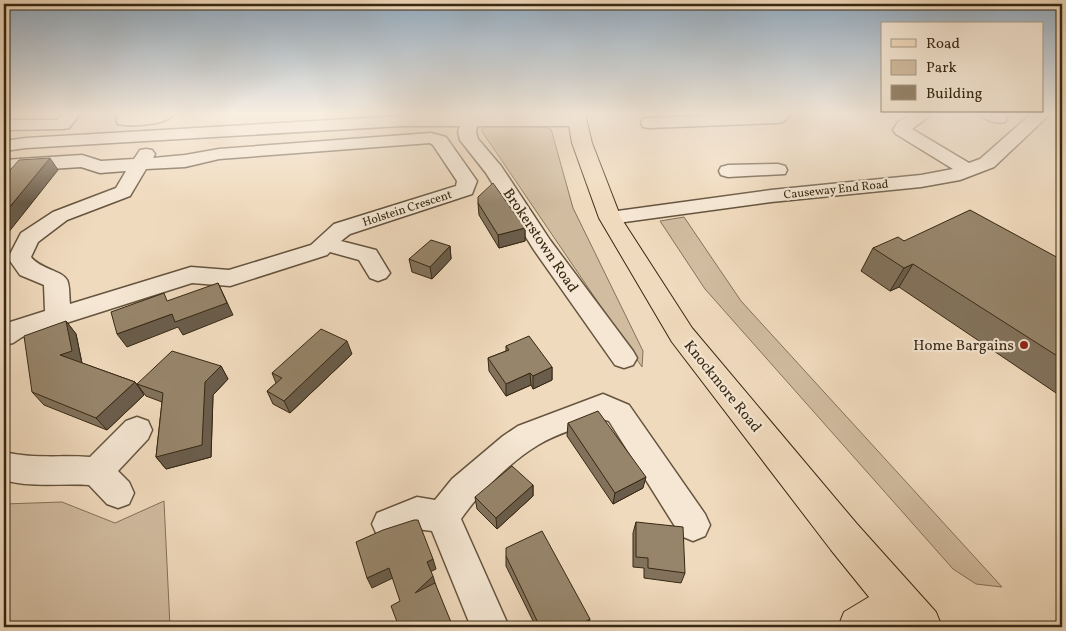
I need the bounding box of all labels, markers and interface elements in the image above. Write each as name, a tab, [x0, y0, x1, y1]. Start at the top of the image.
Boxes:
legend	[881, 22, 1044, 112]
text: Road	[926, 34, 960, 55]
text: Park	[926, 58, 957, 79]
text: Building	[926, 84, 983, 105]
street label: Causeway End Road	[783, 177, 890, 203]
street label: Brokerstown Road	[497, 185, 582, 297]
street label: Holstein Crescent	[361, 187, 454, 231]
street label: Knockmore Road	[678, 336, 766, 438]
place label: Home Bargains	[913, 336, 1014, 357]
marker: Home Bargains	[1018, 339, 1030, 351]

